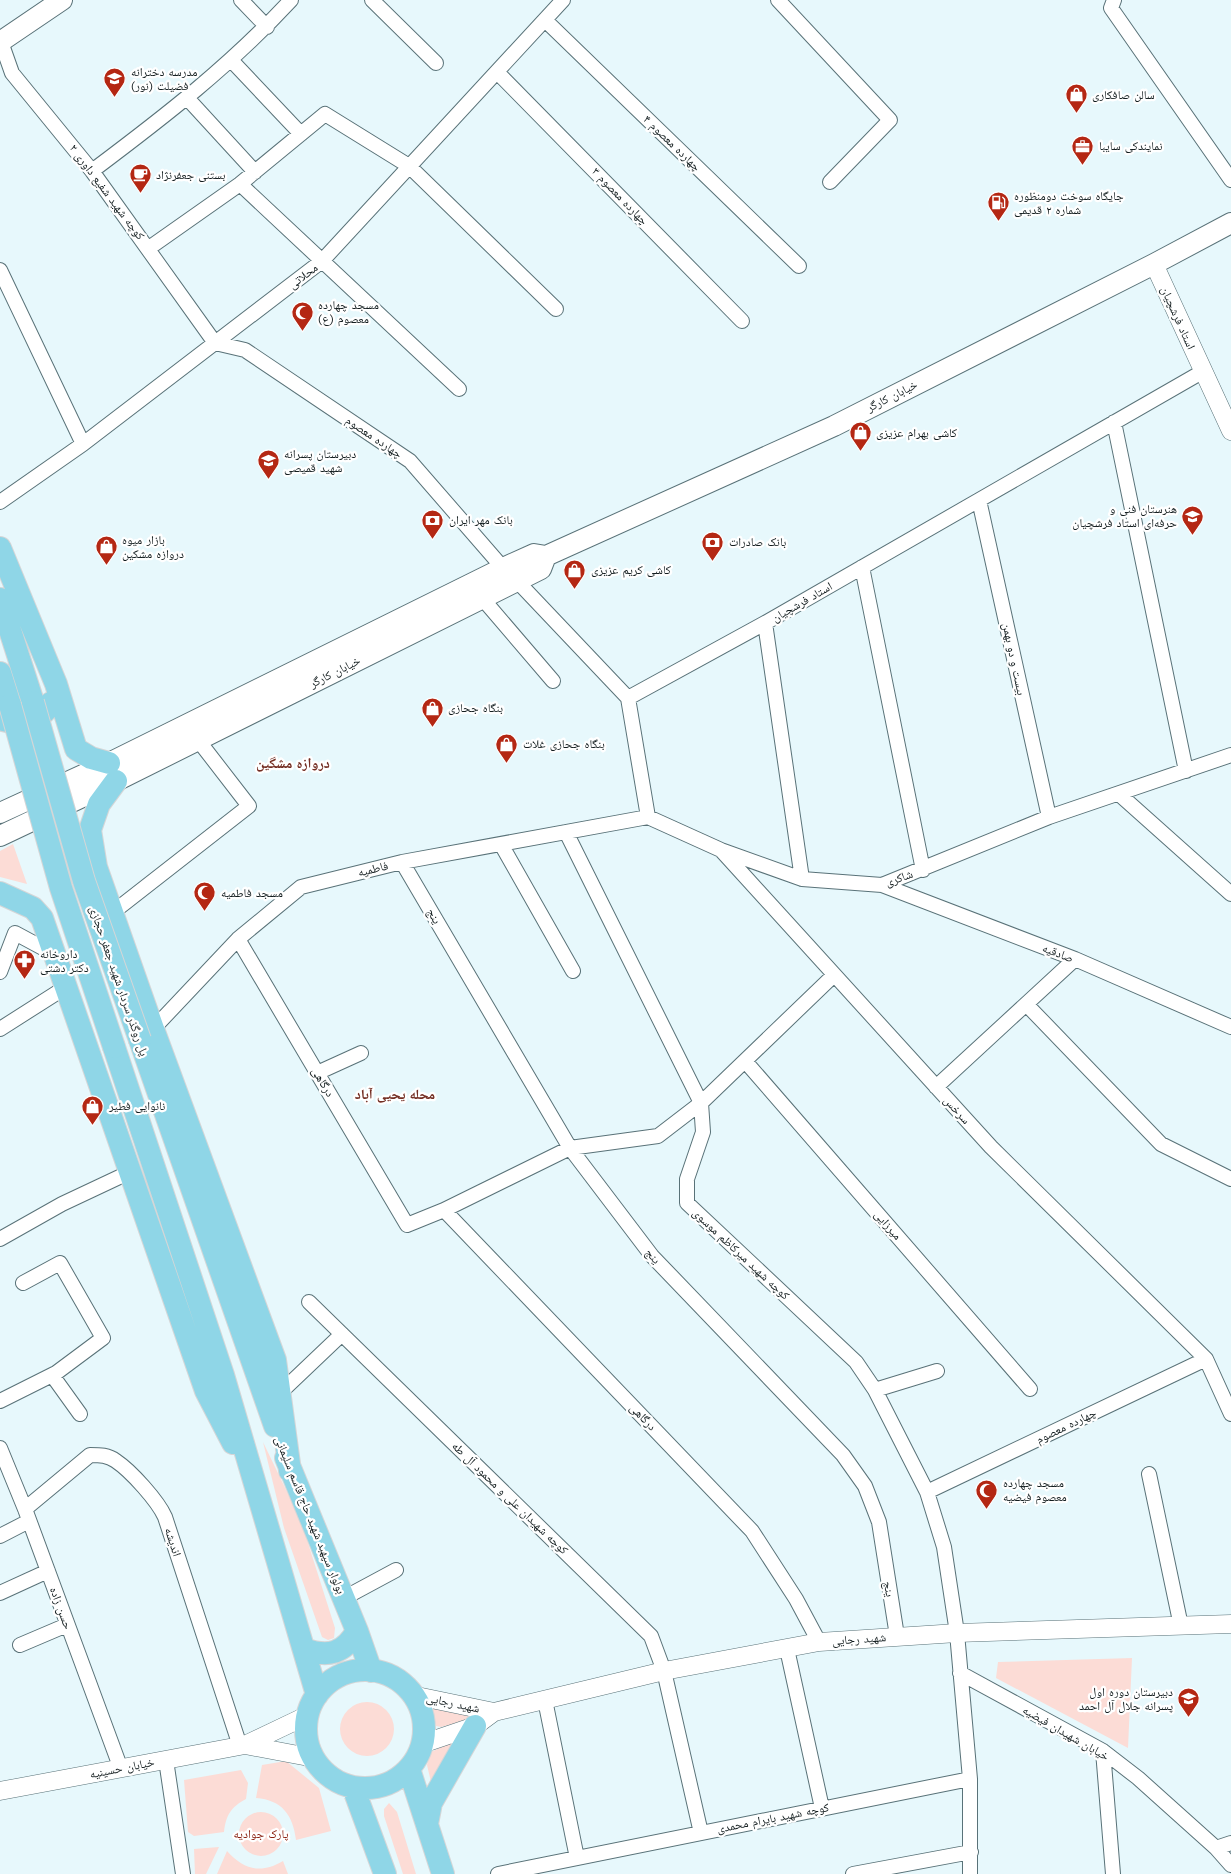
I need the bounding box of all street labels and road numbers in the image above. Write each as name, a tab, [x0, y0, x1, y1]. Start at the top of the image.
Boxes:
street label: چهارده معصوم ۴	[640, 112, 704, 175]
street label: کوچه شهید شفیع داوری ۲	[66, 141, 147, 243]
street label: چهارده معصوم ۳	[588, 164, 651, 229]
street label: محلاتی	[286, 260, 320, 292]
street label: استاد فرشچیان	[1158, 284, 1198, 352]
street label: خیابان کارگر	[863, 377, 920, 415]
street label: چهارده معصوم	[343, 413, 405, 462]
street label: استاد فرشچیان	[769, 579, 835, 625]
street label: بیست و دو بهمن	[999, 621, 1029, 697]
street label: خیابان کارگر	[306, 653, 363, 691]
street label: فاطمیه	[356, 858, 390, 880]
street label: شاکری	[883, 867, 915, 889]
street label: پل روگذر سردار شهید جعفر حجازی	[87, 904, 151, 1058]
street label: ینج	[424, 906, 444, 927]
street label: صادقیه	[1040, 941, 1076, 966]
street label: درگاهی	[309, 1065, 337, 1099]
street label: سرخس	[941, 1093, 973, 1127]
street label: کوچه شهید میرکاظم موسوی	[689, 1205, 792, 1303]
street label: میرزایی	[871, 1207, 905, 1243]
street label: ینج	[642, 1246, 664, 1267]
street label: درگاهی	[627, 1401, 659, 1433]
street label: چهارده معصوم	[1034, 1405, 1099, 1447]
street label: بولوار سپهبد شهید حاج قاسم سلیمانی	[271, 1434, 348, 1596]
street label: کوچه شهیدان علی و محمود آل طه	[449, 1439, 571, 1557]
street label: اندیشه	[162, 1526, 184, 1558]
street label: ینج	[881, 1580, 897, 1598]
street label: حسن زاده	[47, 1585, 75, 1631]
street label: شهید رجایی	[831, 1630, 887, 1648]
street label: شهید رجایی	[425, 1691, 481, 1716]
street label: خیابان شهیدان فیضیه	[1020, 1703, 1112, 1764]
street label: خیابان حسینیه	[88, 1755, 156, 1781]
street label: کوچه شهید بایرام محمدی	[716, 1800, 830, 1837]

